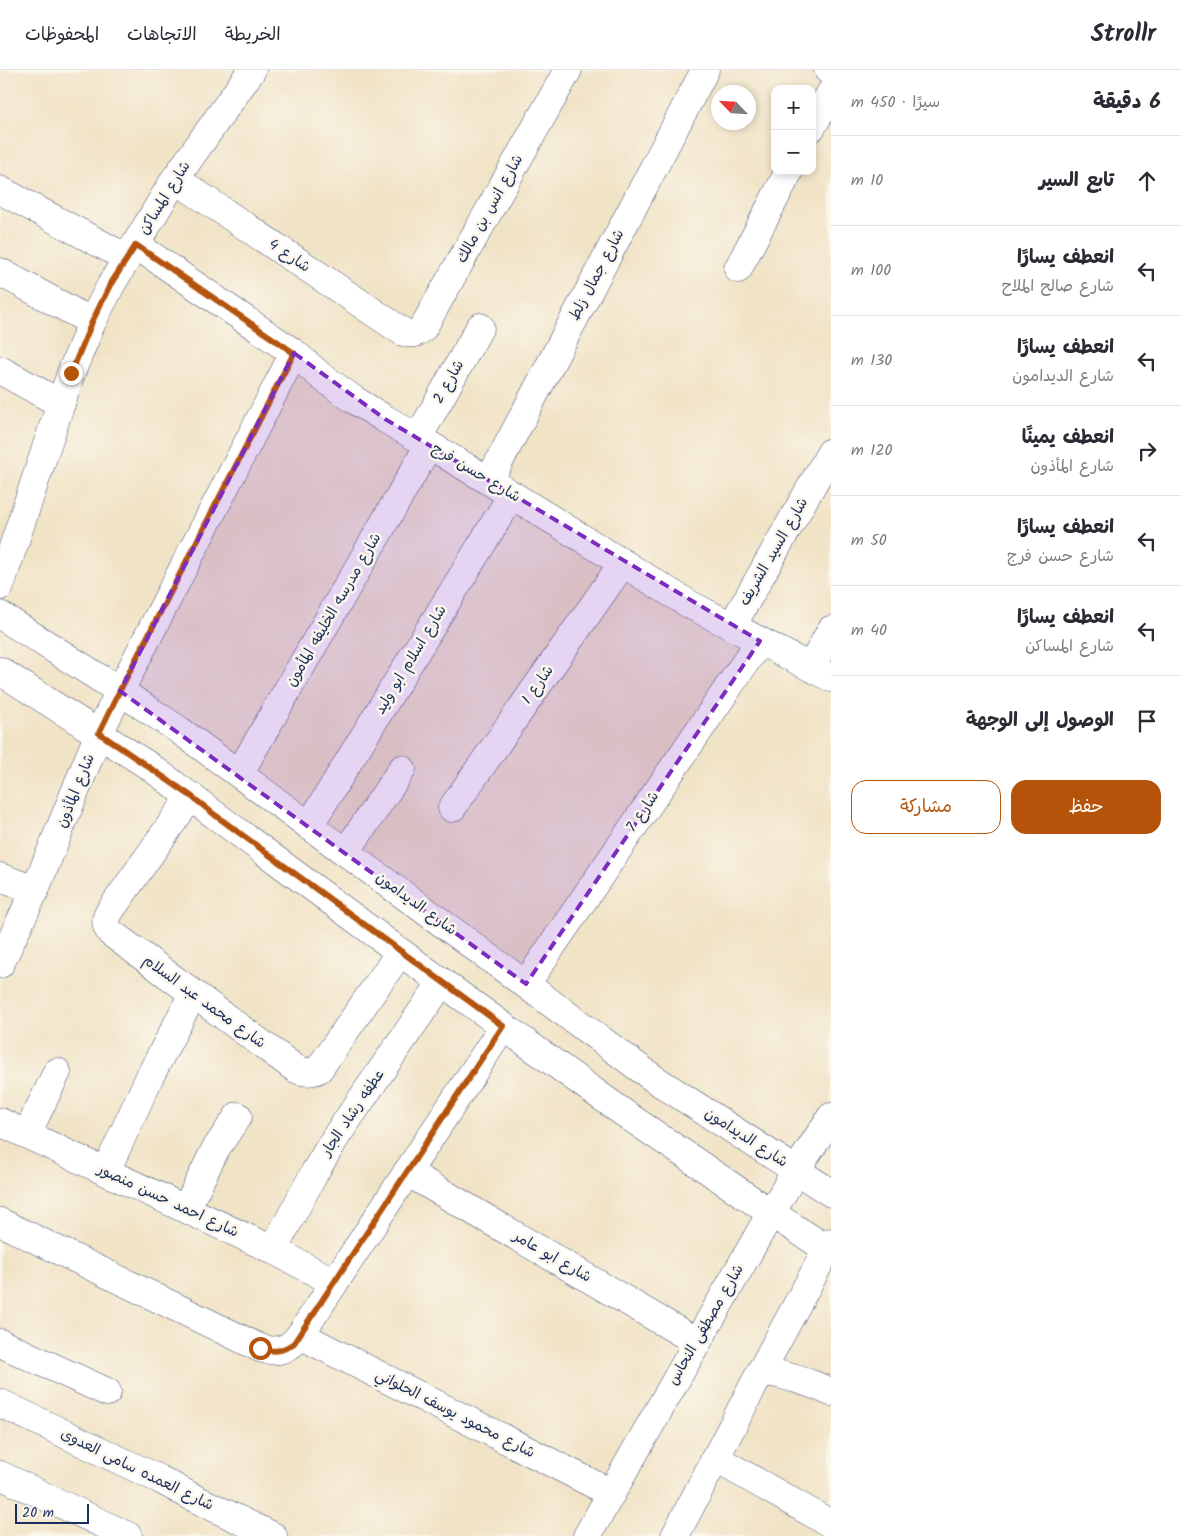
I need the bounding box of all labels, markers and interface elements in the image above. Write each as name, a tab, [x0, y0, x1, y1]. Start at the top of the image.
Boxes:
text: Strollr	[1091, 15, 1156, 54]
text: المحفوظات	[25, 21, 99, 50]
text: الاتجاهات	[127, 21, 197, 50]
text: الخريطة	[225, 21, 281, 50]
north arrow	[711, 85, 756, 130]
map controls	[771, 85, 816, 175]
button: +	[771, 85, 816, 130]
text: 6 دقيقة	[1093, 86, 1161, 119]
text: سيرًا · 450 m	[851, 90, 940, 115]
button: −	[771, 130, 816, 175]
street label: شارع انس بن مالك	[450, 150, 530, 268]
street label: شارع المساكن	[133, 156, 197, 240]
text: تابع السير	[1039, 166, 1114, 196]
icon: ahead	[1133, 167, 1161, 195]
text: 10 m	[851, 168, 883, 193]
street label: شارع جمال زلط	[563, 225, 631, 325]
street label: شارع 4	[263, 233, 315, 279]
text: انعطف يسارًا	[1017, 243, 1114, 273]
icon: left	[1133, 257, 1161, 285]
text: 100 m	[851, 258, 891, 283]
text: شارع صالح الملاح	[1002, 274, 1114, 299]
text: انعطف يسارًا	[1017, 333, 1114, 363]
icon: left	[1133, 347, 1161, 375]
text: 130 m	[851, 348, 892, 373]
street label: شارع 2	[427, 356, 471, 408]
route end	[60, 362, 83, 385]
text: شارع الديدامون	[1012, 364, 1114, 389]
text: انعطف يمينًا	[1022, 423, 1114, 453]
street label: شارع حسن فرج	[427, 437, 525, 509]
icon: right	[1133, 437, 1161, 465]
text: 120 m	[851, 438, 893, 463]
text: شارع المأذون	[1031, 454, 1114, 479]
street label: شارع السيد الشريف	[733, 493, 815, 611]
text: انعطف يسارًا	[1017, 513, 1114, 543]
icon: left	[1133, 527, 1161, 555]
street label: شارع مدرسه الخليفه المأمون	[280, 528, 388, 692]
text: 50 m	[851, 528, 887, 553]
text: شارع حسن فرج	[1007, 544, 1114, 569]
street label: شارع اسلام ابو وليد	[369, 601, 453, 719]
text: انعطف يسارًا	[1017, 603, 1114, 633]
icon: left	[1133, 617, 1161, 645]
text: 40 m	[851, 618, 887, 643]
text: شارع المساكن	[1025, 634, 1114, 659]
street label: شارع 1	[516, 660, 560, 710]
text: الوصول إلى الوجهة	[966, 706, 1114, 736]
icon: arrive	[1133, 707, 1161, 735]
street label: شارع المأذون	[50, 750, 102, 832]
button: مشاركة	[851, 780, 1001, 834]
button: حفظ	[1011, 780, 1161, 834]
street label: شارع 7	[620, 786, 666, 838]
street label: شارع الديدامون	[370, 866, 462, 942]
street label: شارع محمد عبد السلام	[137, 949, 271, 1055]
street label: عطفه رشاد الجار	[314, 1065, 391, 1162]
street label: شارع الديدامون	[699, 1102, 793, 1174]
street label: شارع احمد حسن منصور	[92, 1157, 243, 1244]
street label: شارع ابو عامر	[506, 1224, 596, 1289]
street label: شارع مصطفى النحاس	[662, 1260, 750, 1390]
route start	[249, 1337, 272, 1360]
street label: شارع محمود يوسف الحلواني	[371, 1363, 539, 1465]
street label: شارع العمده سامى العدوى	[56, 1422, 218, 1518]
scale bar	[15, 1501, 89, 1524]
text: 20 m	[22, 1502, 54, 1524]

